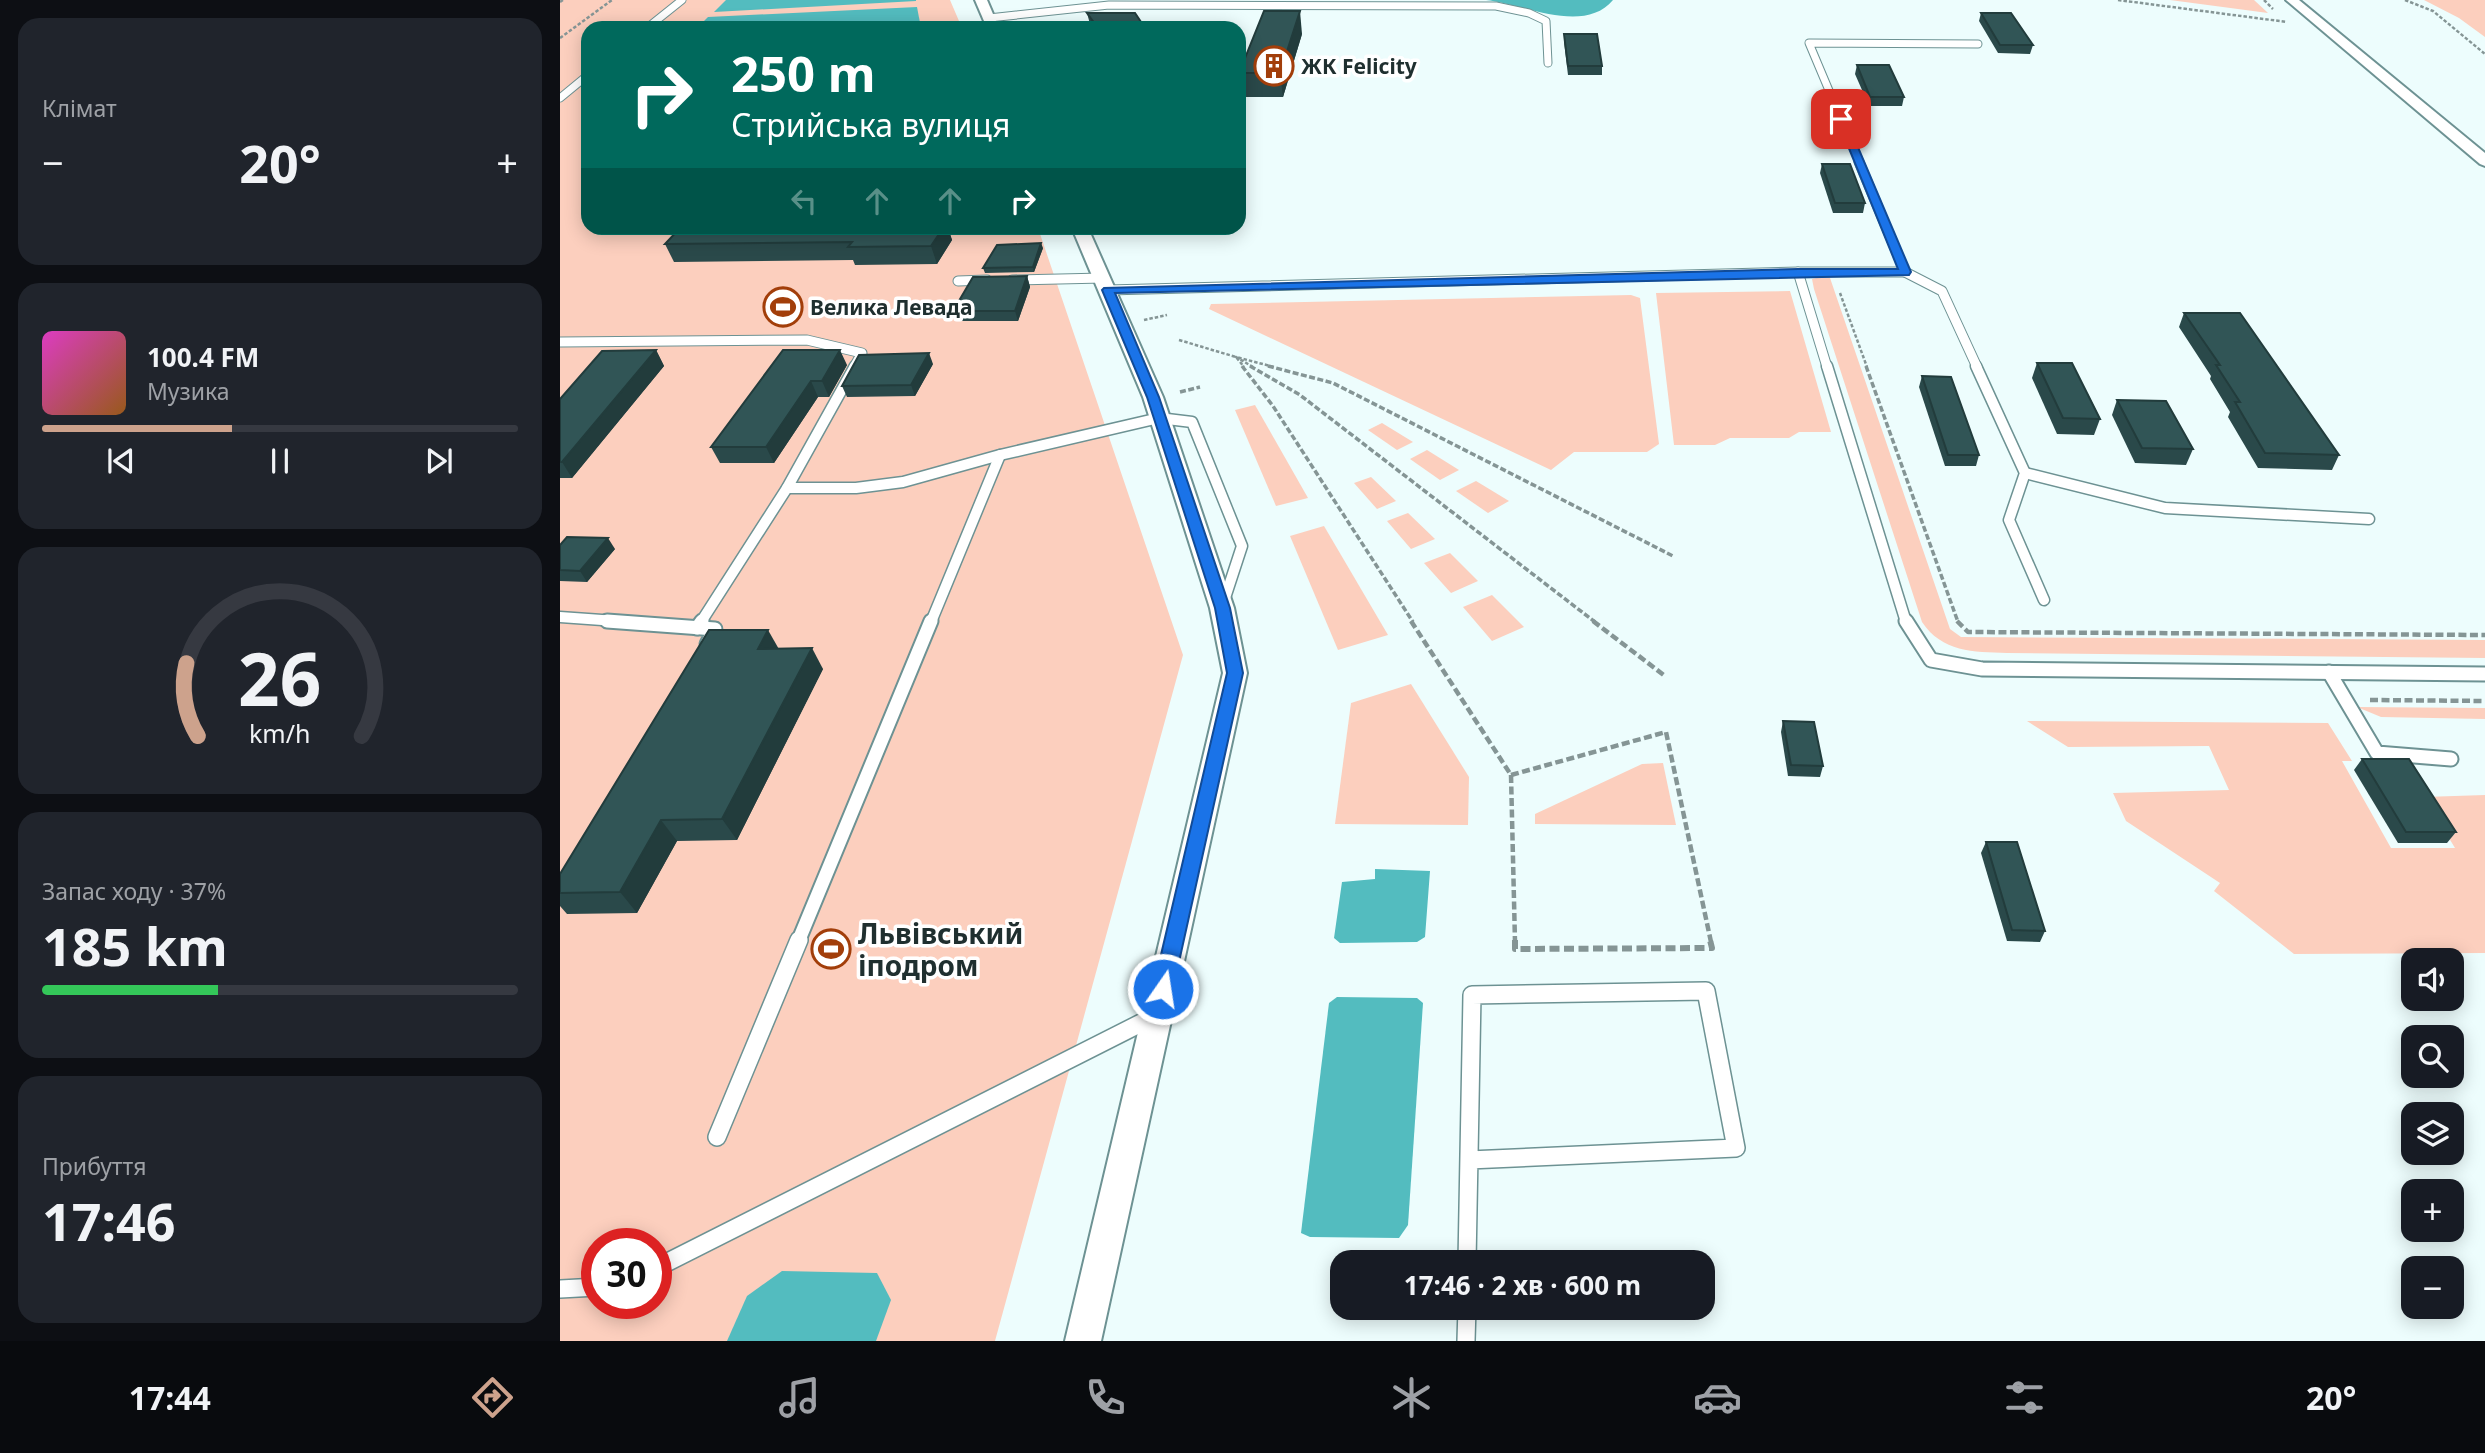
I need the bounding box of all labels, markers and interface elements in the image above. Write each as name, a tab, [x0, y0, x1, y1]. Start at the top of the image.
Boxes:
text: 250 m	[731, 40, 876, 106]
building icon: ЖК Felicity	[1253, 45, 1295, 87]
icon: right	[616, 49, 707, 140]
place label: ЖК Felicity	[1301, 52, 1417, 80]
pin	[1811, 89, 1871, 149]
text: Клімат	[42, 92, 117, 124]
icon: arrive	[1822, 100, 1860, 138]
text: Стрийська вулиця	[731, 103, 1010, 146]
text: 20°	[239, 127, 321, 198]
text: −	[42, 136, 64, 188]
text: +	[496, 136, 518, 188]
icon: left	[785, 182, 823, 220]
icon: ahead	[858, 182, 896, 220]
icon: ahead	[931, 182, 969, 220]
icon: right	[1004, 182, 1042, 220]
sports icon: Велика Левада	[762, 286, 804, 328]
place label: Велика Левада	[810, 293, 972, 321]
text: 100.4 FM	[147, 339, 259, 375]
text: Музика	[147, 375, 230, 407]
icon: previous	[102, 442, 140, 480]
icon: pause	[261, 442, 299, 480]
icon: next	[420, 442, 458, 480]
text: 26	[238, 629, 322, 728]
text: km/h	[249, 716, 311, 750]
text: Запас ходу · 37%	[42, 875, 226, 907]
text: 185 km	[42, 910, 228, 981]
place label: Львівський іподром	[858, 914, 1023, 984]
sports icon: Львівський іподром	[810, 928, 852, 970]
map controls	[2401, 948, 2464, 1319]
button: sound	[2401, 948, 2464, 1011]
position arrow	[1126, 952, 1200, 1026]
button: search	[2401, 1025, 2464, 1088]
button: layers	[2401, 1102, 2464, 1165]
text: Прибуття	[42, 1150, 147, 1182]
button: +	[2401, 1179, 2464, 1242]
text: 17:46	[42, 1185, 176, 1256]
speed limit sign: 30	[581, 1228, 672, 1319]
button: −	[2401, 1256, 2464, 1319]
text: 17:46 · 2 хв · 600 m	[1404, 1267, 1641, 1303]
icon: directions	[468, 1373, 517, 1422]
icon: music	[775, 1373, 824, 1422]
icon: phone	[1081, 1373, 1130, 1422]
icon: climate	[1387, 1373, 1436, 1422]
icon: car	[1693, 1373, 1742, 1422]
icon: filters	[2000, 1373, 2049, 1422]
text: 17:44	[129, 1376, 211, 1419]
text: 20°	[2306, 1376, 2356, 1419]

